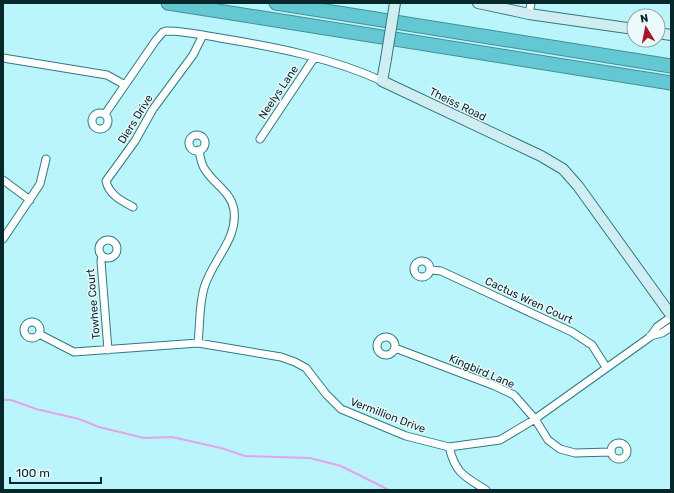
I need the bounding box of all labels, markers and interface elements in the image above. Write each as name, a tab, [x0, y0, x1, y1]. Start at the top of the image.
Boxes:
north arrow	[626, 8, 666, 48]
text: N	[639, 12, 649, 26]
street label: Neelys Lane	[256, 63, 301, 122]
street label: Theiss Road	[427, 85, 488, 124]
street label: Diers Drive	[115, 92, 156, 146]
street label: Towhee Court	[84, 267, 103, 340]
street label: Cactus Wren Court	[483, 274, 575, 327]
street label: Kingbird Lane	[447, 352, 517, 391]
street label: Vermillion Drive	[348, 395, 427, 436]
scale bar	[10, 459, 101, 485]
text: 100 m	[16, 466, 50, 480]

